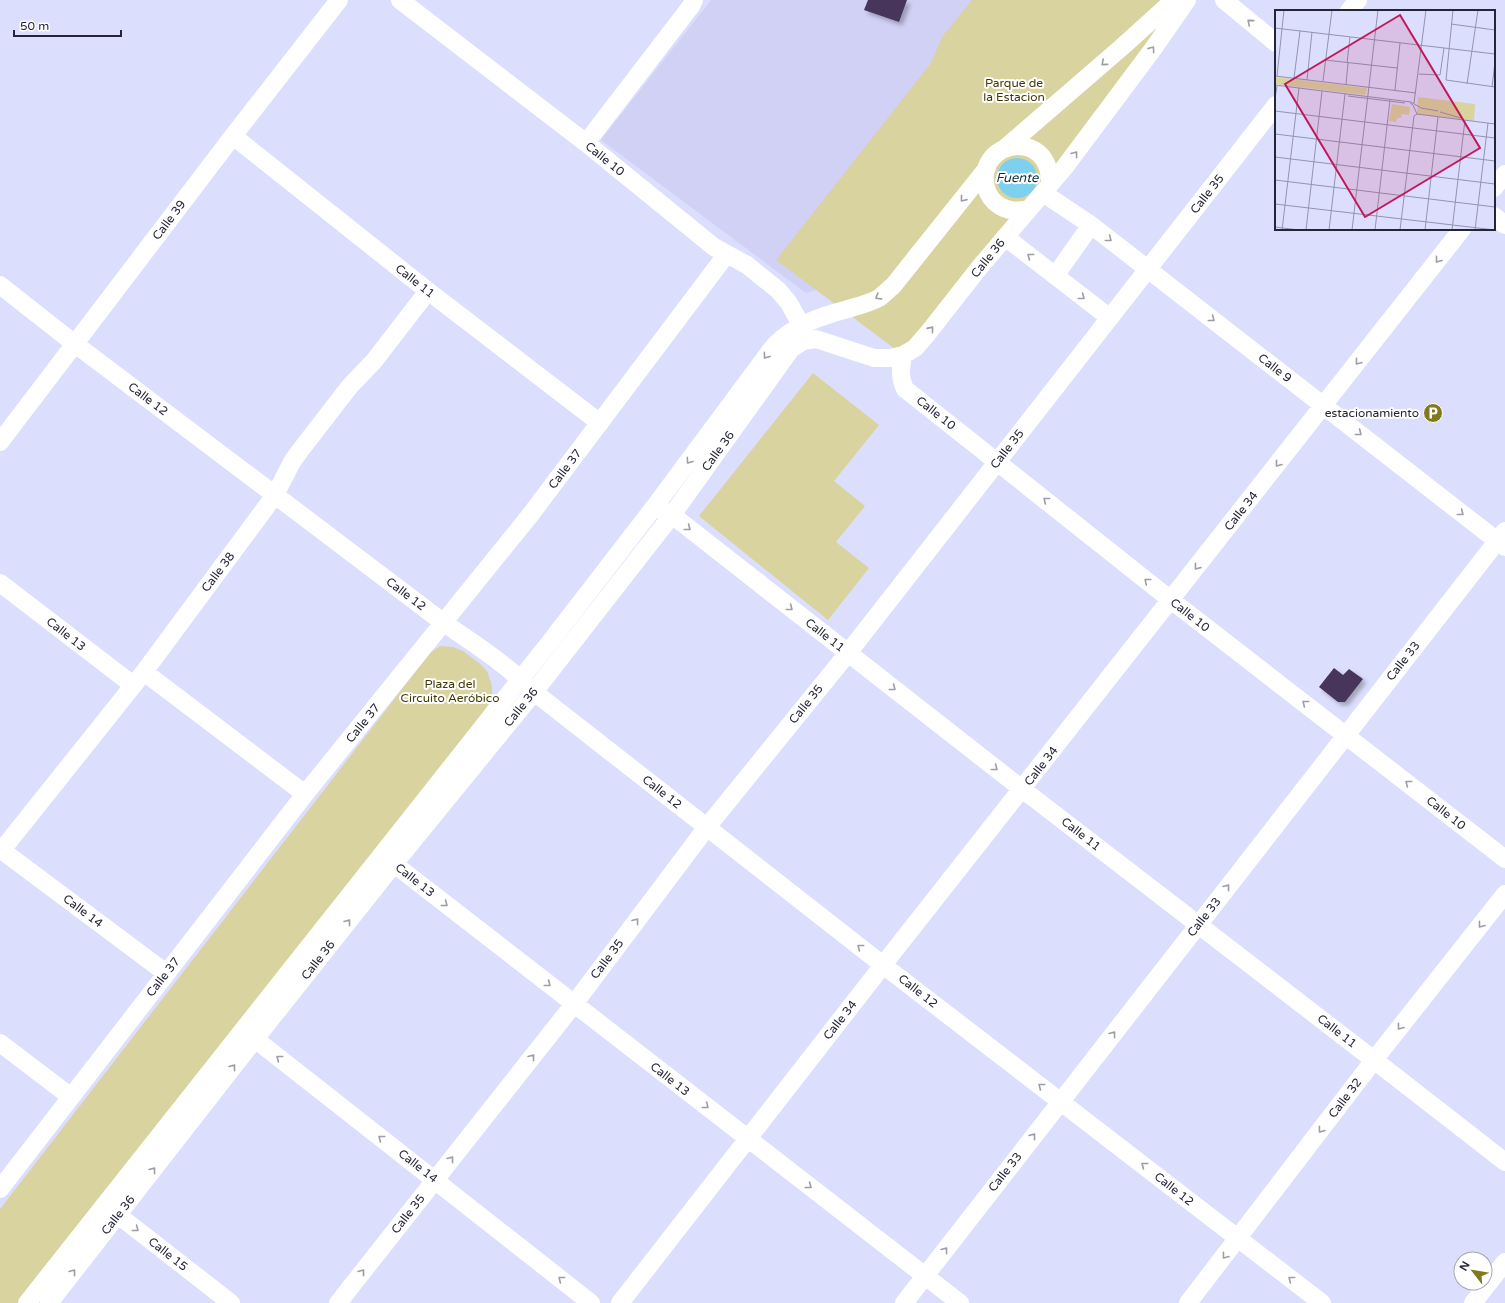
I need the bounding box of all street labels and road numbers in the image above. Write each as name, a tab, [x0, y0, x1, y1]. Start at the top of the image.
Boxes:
street label: Calle 10	[583, 139, 628, 179]
street label: Calle 35	[1187, 172, 1227, 216]
street label: Calle 39	[150, 197, 188, 243]
street label: Calle 36	[968, 236, 1008, 280]
street label: Calle 11	[393, 261, 437, 301]
street label: Calle 9	[1256, 351, 1294, 385]
street label: Calle 12	[125, 380, 171, 418]
street label: Calle 10	[914, 393, 959, 433]
street label: Calle 35	[987, 427, 1027, 471]
street label: Calle 36	[699, 428, 737, 474]
street label: Calle 37	[546, 446, 584, 492]
street label: Calle 34	[1221, 488, 1261, 533]
street label: Calle 38	[199, 549, 237, 595]
street label: Calle 12	[383, 575, 429, 613]
street label: Calle 10	[1168, 595, 1213, 635]
street label: Calle 13	[44, 614, 88, 654]
street label: Calle 11	[803, 615, 847, 655]
street label: Calle 33	[1383, 639, 1423, 683]
street label: Calle 35	[786, 682, 826, 726]
street label: Calle 36	[501, 685, 541, 729]
street label: Calle 37	[343, 701, 383, 745]
street label: Calle 34	[1021, 743, 1061, 788]
street label: Calle 12	[640, 772, 684, 812]
street label: Calle 10	[1424, 793, 1469, 833]
street label: Calle 11	[1059, 814, 1103, 854]
street label: Calle 13	[393, 860, 437, 900]
street label: Calle 14	[60, 892, 106, 931]
street label: Calle 33	[1184, 895, 1224, 939]
street label: Calle 35	[588, 936, 626, 982]
street label: Calle 36	[298, 938, 338, 982]
street label: Calle 37	[143, 955, 183, 999]
street label: Calle 12	[896, 971, 940, 1011]
street label: Calle 34	[820, 997, 860, 1042]
street label: Calle 11	[1315, 1011, 1359, 1051]
street label: Calle 13	[648, 1059, 692, 1099]
street label: Calle 32	[1326, 1075, 1364, 1121]
street label: Calle 14	[396, 1146, 441, 1186]
street label: Calle 33	[985, 1150, 1025, 1194]
street label: Calle 12	[1152, 1169, 1196, 1209]
street label: Calle 35	[388, 1192, 428, 1236]
street label: Calle 36	[98, 1193, 138, 1237]
street label: Calle 15	[146, 1234, 190, 1274]

